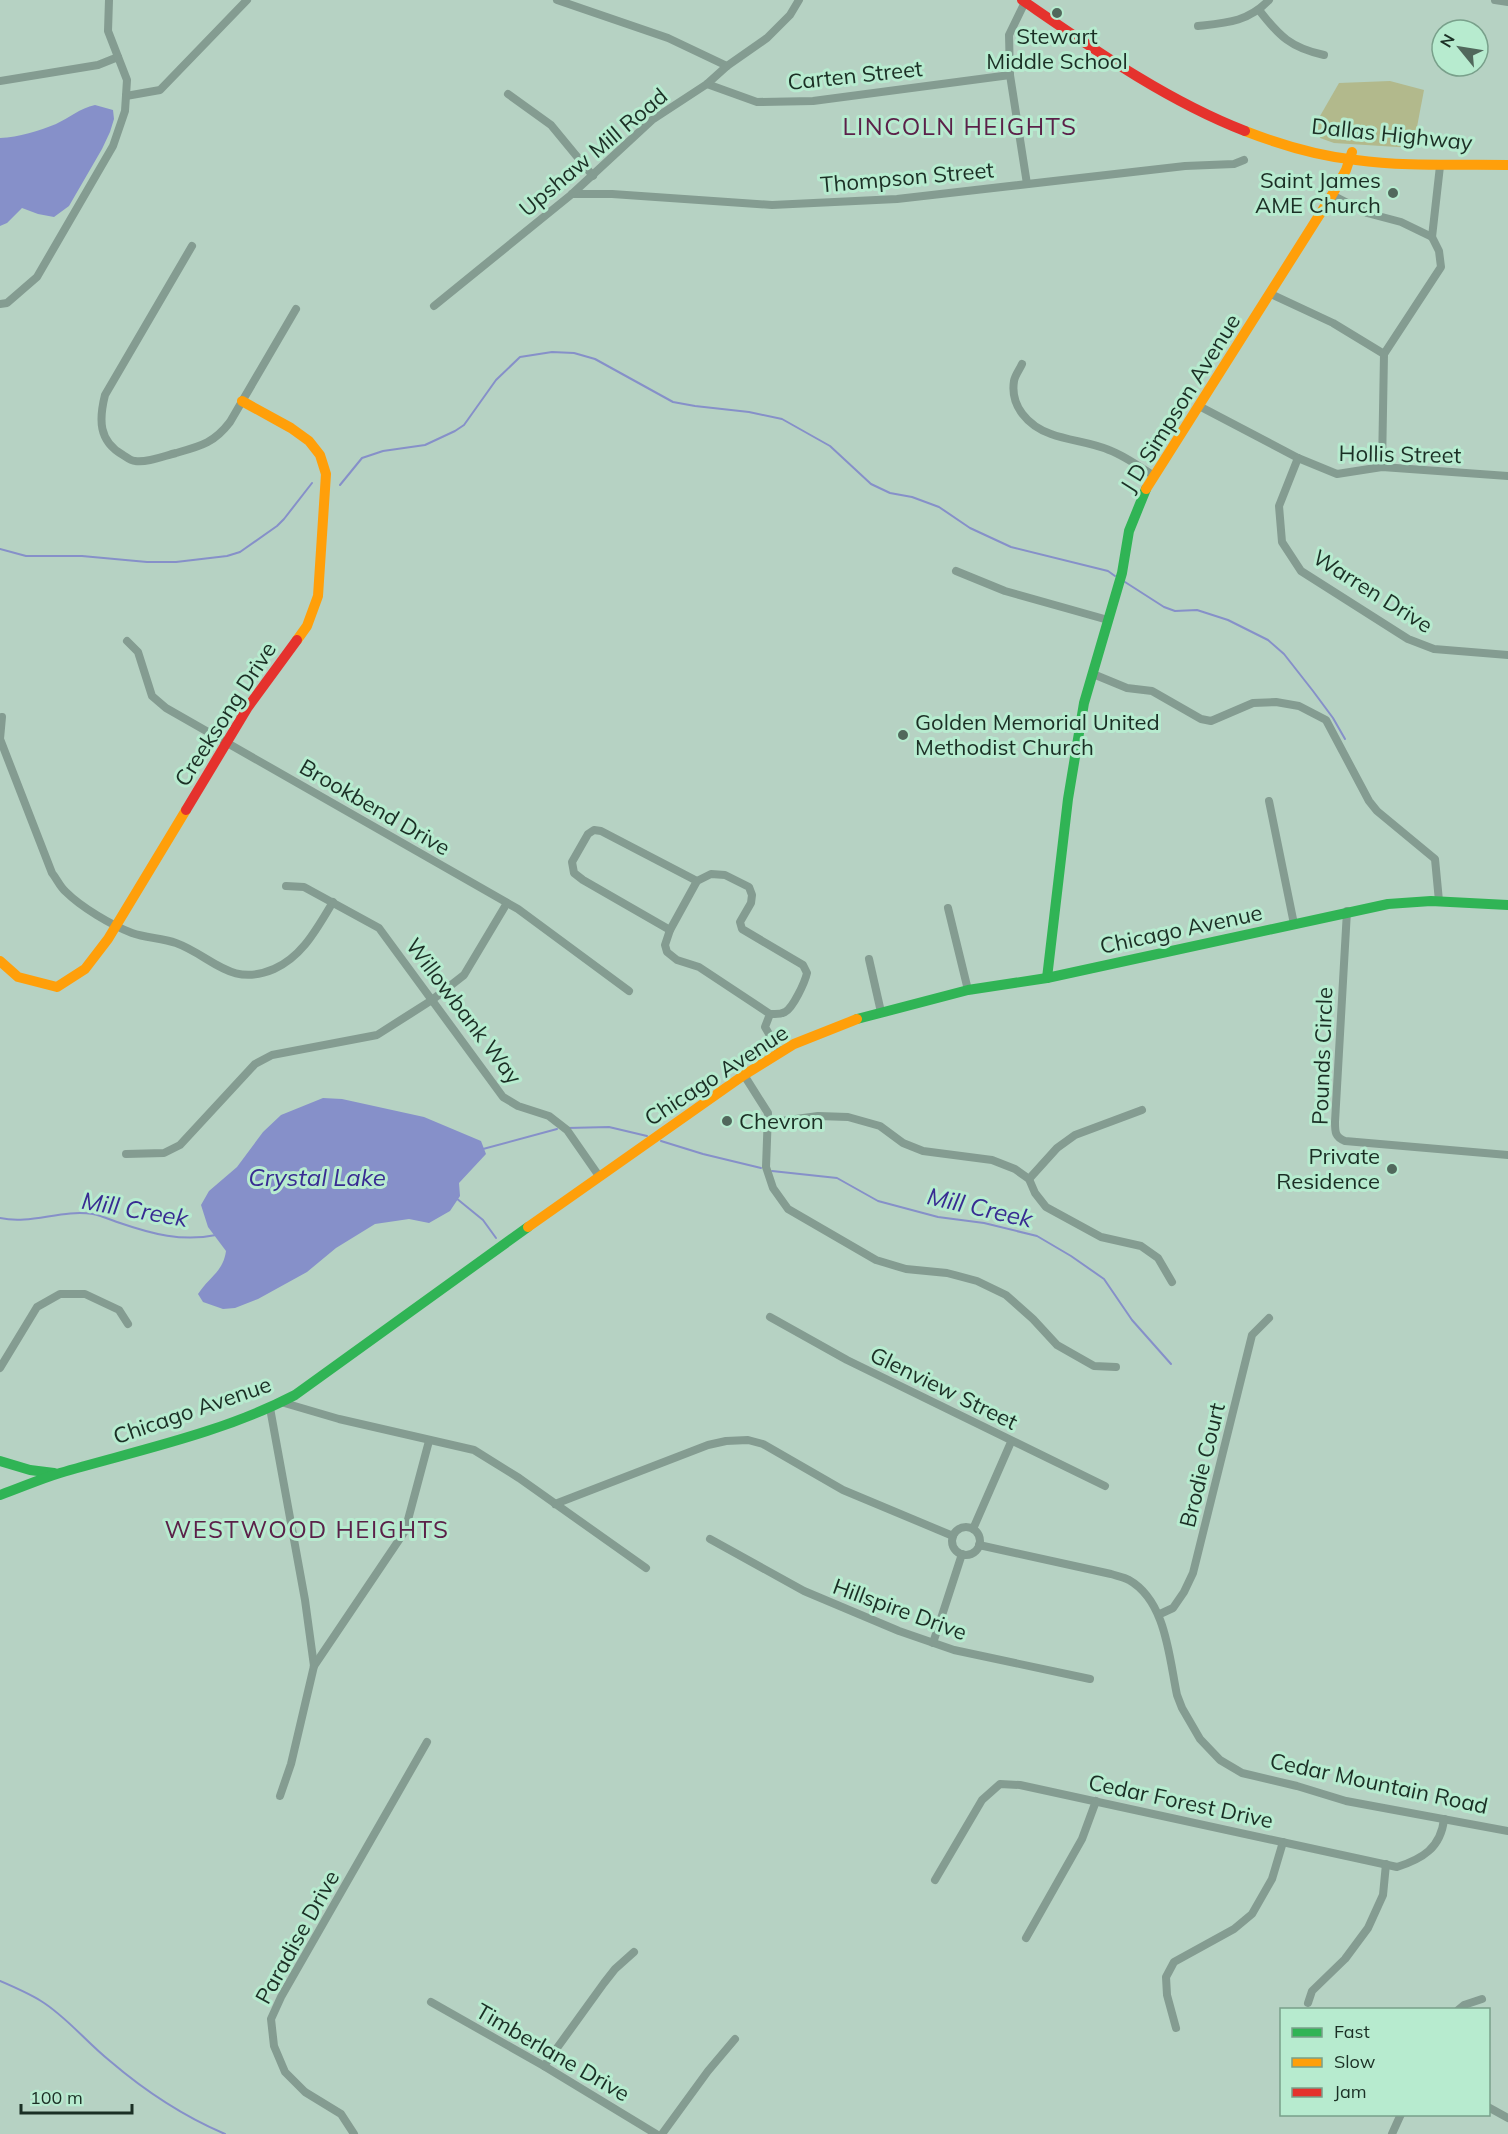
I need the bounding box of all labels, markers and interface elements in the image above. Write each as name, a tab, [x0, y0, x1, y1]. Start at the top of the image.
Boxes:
marker: Stewart Middle School	[1050, 6, 1064, 20]
north arrow	[1430, 18, 1490, 78]
place label: Stewart Middle School	[986, 22, 1128, 75]
text: N	[1435, 30, 1459, 51]
street label: Carten Street	[786, 54, 924, 96]
street label: Upshaw Mill Road	[513, 82, 673, 222]
district label: LINCOLN HEIGHTS	[843, 111, 1077, 141]
street label: Dallas Highway	[1310, 112, 1474, 156]
street label: Thompson Street	[819, 155, 995, 199]
place label: Saint James AME Church	[1255, 166, 1381, 219]
marker: Saint James AME Church	[1386, 186, 1400, 200]
street label: J D Simpson Avenue	[1114, 309, 1246, 497]
street label: Hollis Street	[1338, 439, 1462, 469]
street label: Warren Drive	[1308, 543, 1438, 639]
street label: Creeksong Drive	[168, 637, 282, 791]
place label: Golden Memorial United Methodist Church	[915, 708, 1160, 761]
marker: Golden Memorial United Methodist Church	[896, 728, 910, 742]
street label: Brookbend Drive	[295, 753, 455, 861]
street label: Chicago Avenue	[1097, 898, 1265, 960]
street label: Willowbank Way	[400, 932, 528, 1090]
street label: Pounds Circle	[1306, 987, 1338, 1125]
street label: Chicago Avenue	[639, 1018, 793, 1132]
place label: Chevron	[739, 1107, 824, 1135]
marker: Chevron	[720, 1114, 734, 1128]
place label: Private Residence	[1276, 1142, 1380, 1195]
water label: Crystal Lake	[248, 1162, 386, 1192]
marker: Private Residence	[1385, 1162, 1399, 1176]
water label: Mill Creek	[924, 1180, 1036, 1234]
water label: Mill Creek	[79, 1185, 191, 1233]
street label: Glenview Street	[866, 1340, 1023, 1436]
street label: Chicago Avenue	[109, 1370, 275, 1450]
street label: Brodie Court	[1173, 1400, 1231, 1530]
district label: WESTWOOD HEIGHTS	[165, 1514, 450, 1544]
street label: Hillspire Drive	[829, 1572, 971, 1646]
street label: Cedar Mountain Road	[1267, 1746, 1491, 1820]
street label: Cedar Forest Drive	[1086, 1768, 1276, 1834]
street label: Paradise Drive	[249, 1865, 345, 2009]
street label: Timberlane Drive	[471, 1997, 635, 2107]
legend	[1280, 2008, 1490, 2116]
text: Fast	[1334, 2020, 1370, 2043]
text: Slow	[1334, 2050, 1376, 2073]
scale bar	[21, 2077, 132, 2115]
text: Jam	[1334, 2080, 1367, 2103]
text: 100 m	[30, 2086, 83, 2109]

